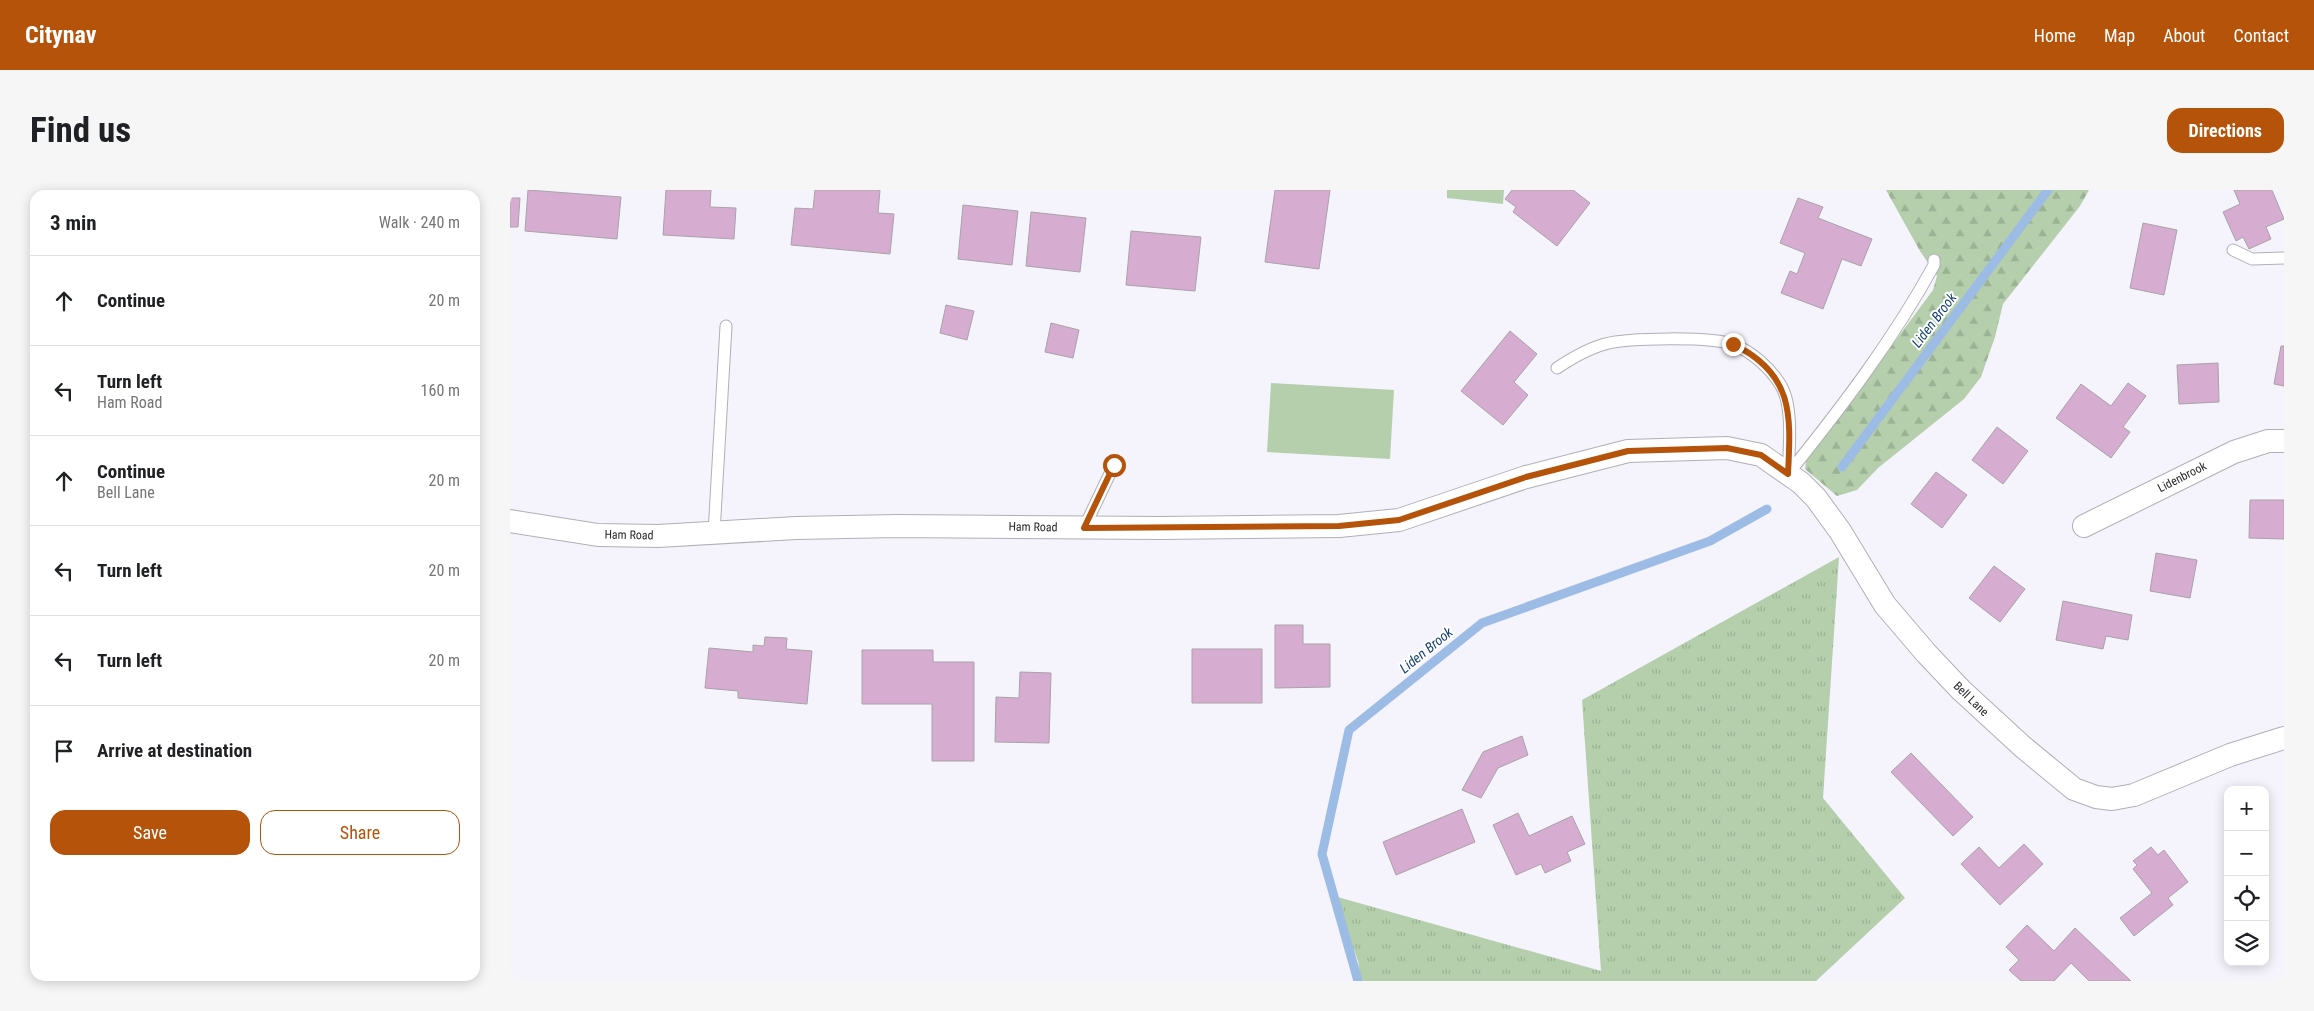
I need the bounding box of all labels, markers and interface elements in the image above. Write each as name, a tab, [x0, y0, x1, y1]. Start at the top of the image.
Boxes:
text: Citynav	[25, 21, 96, 49]
text: Home	[2034, 25, 2076, 46]
text: Map	[2104, 25, 2135, 46]
text: About	[2163, 25, 2205, 46]
text: Contact	[2233, 25, 2289, 46]
button: Directions	[2167, 108, 2284, 153]
text: Find us	[30, 110, 131, 151]
text: 3 min	[50, 211, 97, 235]
text: Walk · 240 m	[379, 213, 460, 232]
icon: ahead	[50, 287, 78, 315]
text: Continue	[97, 289, 165, 312]
water label: Liden Brook	[1908, 289, 1960, 350]
text: 20 m	[428, 291, 460, 310]
route end	[1722, 333, 1745, 356]
text: Turn left	[97, 370, 162, 393]
icon: left	[50, 377, 78, 405]
text: 160 m	[421, 381, 460, 400]
text: Ham Road	[97, 393, 162, 412]
route start	[1103, 454, 1126, 477]
street label: Lidenbrook	[2155, 459, 2209, 495]
text: Continue	[97, 460, 165, 483]
icon: ahead	[50, 467, 78, 495]
text: 20 m	[428, 471, 460, 490]
text: Bell Lane	[97, 483, 155, 502]
street label: Ham Road	[1008, 520, 1058, 534]
street label: Ham Road	[604, 528, 654, 542]
icon: left	[50, 557, 78, 585]
text: Turn left	[97, 559, 162, 582]
text: 20 m	[428, 561, 460, 580]
water label: Liden Brook	[1396, 623, 1456, 676]
icon: left	[50, 647, 78, 675]
text: Turn left	[97, 649, 162, 672]
text: 20 m	[428, 651, 460, 670]
street label: Bell Lane	[1951, 679, 1992, 719]
icon: arrive	[50, 737, 78, 765]
text: Arrive at destination	[97, 739, 252, 762]
map controls	[2224, 786, 2269, 966]
button: +	[2224, 786, 2269, 831]
button: Save	[50, 810, 250, 855]
button: Share	[260, 810, 460, 855]
button: −	[2224, 831, 2269, 876]
button: locate	[2224, 876, 2269, 921]
button: layers	[2224, 921, 2269, 966]

